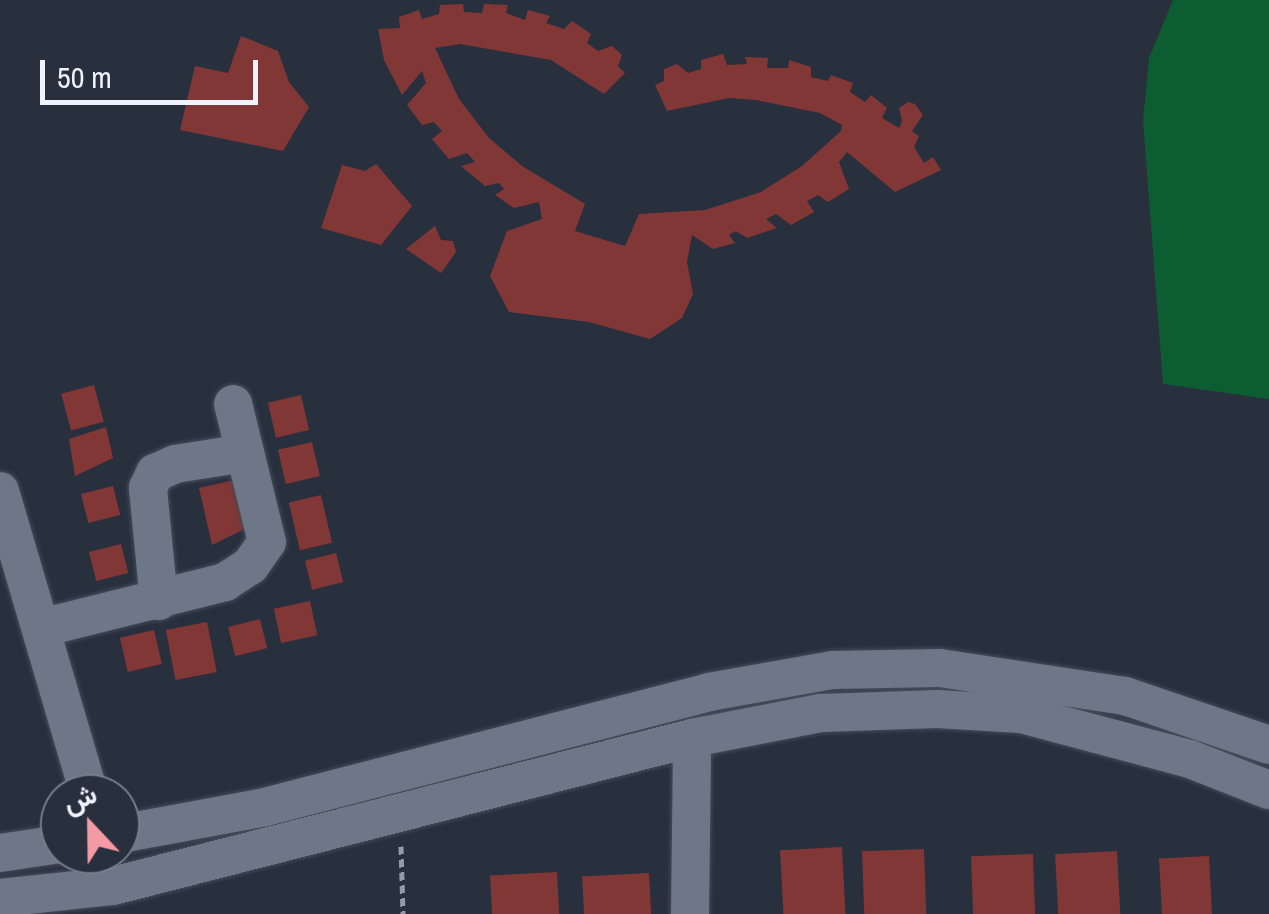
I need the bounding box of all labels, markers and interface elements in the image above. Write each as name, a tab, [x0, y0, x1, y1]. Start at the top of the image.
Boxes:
scale bar	[45, 40, 262, 102]
text: 50 m	[57, 57, 112, 97]
north arrow	[40, 774, 140, 874]
text: ش	[57, 774, 102, 822]

